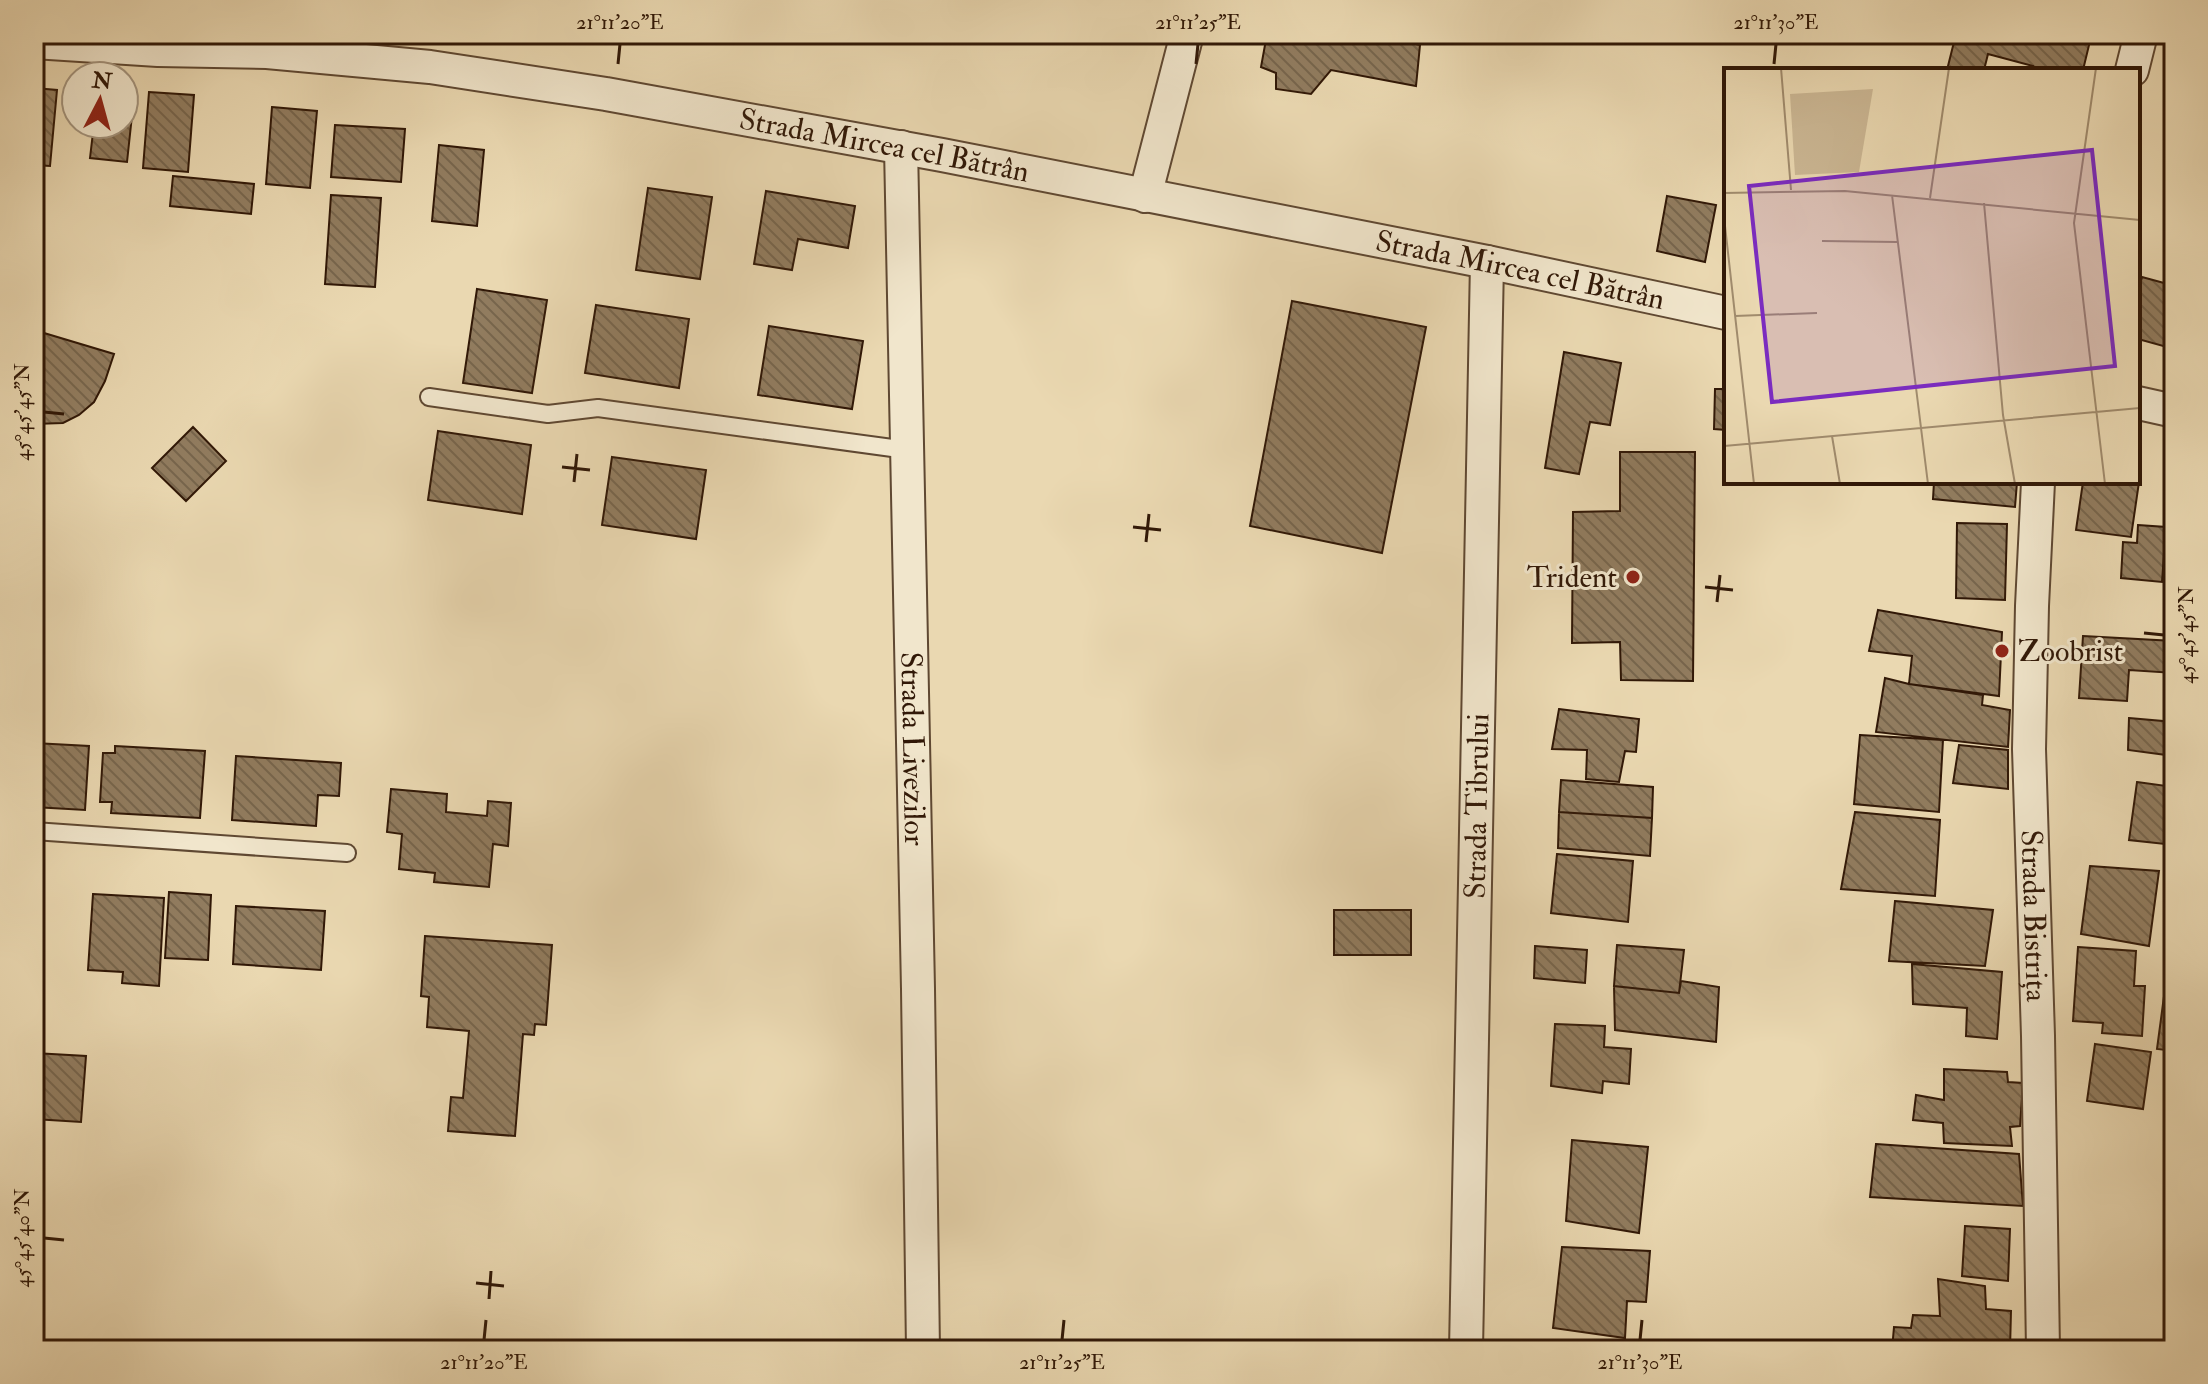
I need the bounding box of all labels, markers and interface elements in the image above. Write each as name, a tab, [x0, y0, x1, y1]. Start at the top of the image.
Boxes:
text: 21°11'20"E	[576, 10, 664, 35]
text: 21°11'25"E	[1155, 10, 1241, 35]
text: 21°11'30"E	[1734, 10, 1818, 35]
north arrow	[60, 60, 140, 140]
text: N	[90, 66, 114, 96]
inset map	[1724, 68, 2140, 484]
street label: Strada Mircea cel Bătrân	[736, 101, 1032, 191]
street label: Strada Mircea cel Bătrân	[1372, 223, 1668, 318]
text: 45°45'45"N	[10, 363, 35, 461]
place label: Trident	[1527, 559, 1617, 596]
marker: Trident	[1624, 568, 1642, 586]
text: 45°45'45"N	[2174, 586, 2199, 684]
place label: Zoobrist	[2018, 633, 2123, 670]
marker: Zoobrist	[1993, 642, 2011, 660]
street label: Strada Livezilor	[892, 652, 933, 846]
street label: Strada Tibrului	[1457, 713, 1497, 899]
street label: Strada Bistrița	[2013, 829, 2055, 1003]
text: 45°45'40"N	[10, 1188, 35, 1288]
text: 21°11'20"E	[440, 1350, 528, 1375]
text: 21°11'25"E	[1019, 1350, 1105, 1375]
text: 21°11'30"E	[1598, 1350, 1682, 1375]

